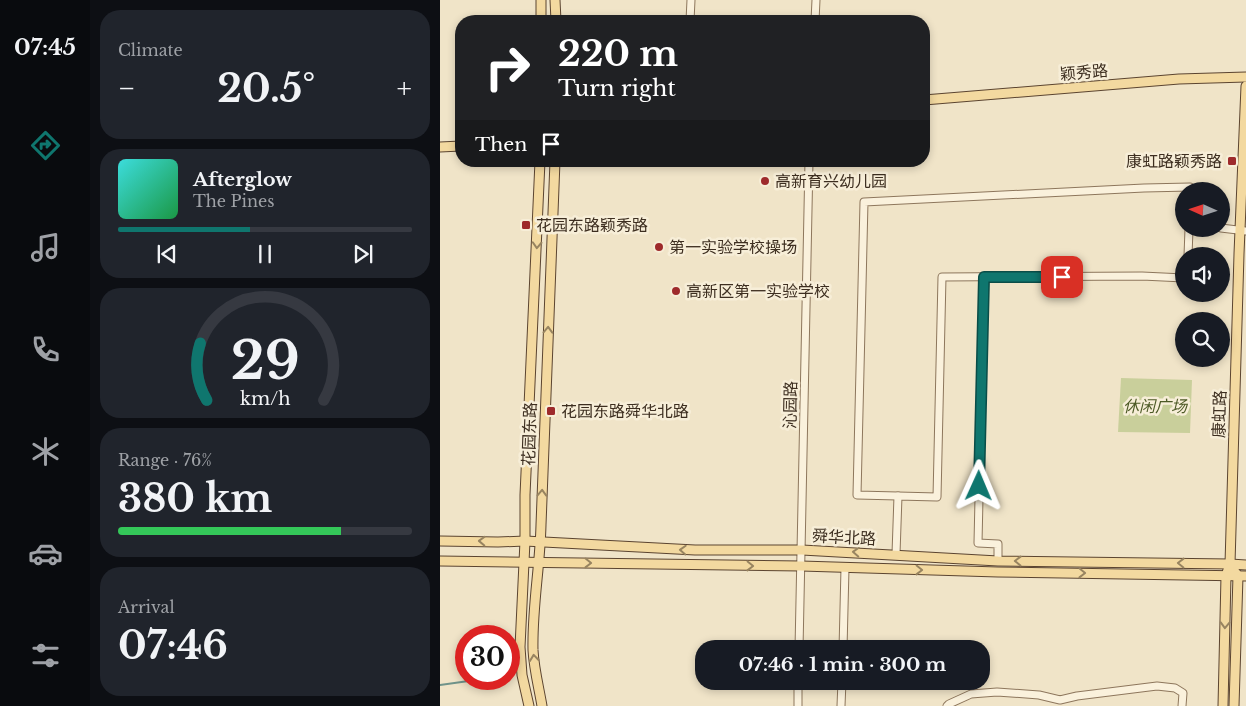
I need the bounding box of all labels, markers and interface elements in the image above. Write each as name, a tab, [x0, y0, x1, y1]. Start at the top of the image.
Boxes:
text: 220 m	[558, 32, 678, 75]
text: 07:45	[14, 34, 76, 61]
icon: right	[475, 35, 540, 100]
text: Climate	[118, 40, 183, 60]
street label: 颖秀路	[1059, 60, 1109, 84]
text: 20.5°	[217, 65, 315, 112]
text: −	[118, 71, 136, 106]
text: +	[397, 71, 412, 106]
text: Turn right	[558, 75, 676, 102]
icon: directions	[28, 128, 63, 163]
icon: arrive	[537, 130, 565, 158]
text: Then	[475, 133, 527, 156]
place label: 康虹路颖秀路	[1126, 151, 1222, 171]
marker: 康虹路颖秀路	[1226, 155, 1238, 167]
text: Afterglow	[193, 168, 292, 191]
place label: 高新育兴幼儿园	[775, 171, 887, 191]
marker: 高新育兴幼儿园	[759, 175, 771, 187]
north arrow	[1175, 182, 1230, 238]
map controls	[1175, 182, 1230, 367]
text: The Pines	[193, 191, 275, 211]
place label: 花园东路颖秀路	[536, 215, 648, 235]
marker: 花园东路颖秀路	[520, 219, 532, 231]
icon: music	[28, 230, 63, 265]
place label: 第一实验学校操场	[669, 237, 797, 257]
icon: previous	[153, 240, 181, 268]
icon: pause	[251, 240, 279, 268]
icon: next	[349, 240, 377, 268]
one-way arrow	[531, 241, 542, 249]
marker: 第一实验学校操场	[653, 241, 665, 253]
button: sound	[1175, 247, 1230, 302]
pin	[1041, 256, 1083, 298]
icon: arrive	[1048, 263, 1076, 291]
place label: 高新区第一实验学校	[686, 281, 830, 301]
marker: 高新区第一实验学校	[670, 285, 682, 297]
button: search	[1175, 312, 1230, 367]
one-way arrow	[543, 326, 554, 334]
text: 29	[231, 329, 299, 393]
icon: phone	[28, 332, 63, 367]
street label: 沁园路	[780, 381, 800, 429]
text: km/h	[240, 388, 290, 410]
street label: 康虹路	[1208, 390, 1230, 438]
park label: 休闲广场	[1123, 396, 1189, 416]
place label: 花园东路舜华北路	[561, 401, 689, 421]
street label: 花园东路	[518, 402, 540, 466]
marker: 花园东路舜华北路	[545, 405, 557, 417]
icon: climate	[28, 434, 63, 469]
text: Range · 76%	[118, 450, 212, 470]
position arrow	[952, 459, 1004, 511]
text: 380 km	[118, 475, 272, 522]
one-way arrow	[537, 489, 548, 497]
street label: 舜华北路	[812, 525, 876, 549]
icon: car	[28, 536, 63, 571]
one-way arrow	[478, 536, 486, 547]
one-way arrow	[679, 544, 687, 555]
one-way arrow	[852, 547, 860, 558]
one-way arrow	[1014, 556, 1022, 566]
one-way arrow	[584, 558, 592, 568]
one-way arrow	[1177, 558, 1184, 568]
one-way arrow	[746, 561, 754, 571]
one-way arrow	[916, 565, 924, 575]
one-way arrow	[1078, 568, 1086, 578]
text: Arrival	[118, 597, 175, 617]
one-way arrow	[1220, 621, 1230, 629]
text: 07:46	[118, 622, 228, 669]
speed limit sign: 30	[455, 625, 520, 690]
icon: filters	[28, 638, 63, 673]
text: 07:46 · 1 min · 300 m	[739, 653, 946, 676]
one-way arrow	[529, 654, 540, 662]

